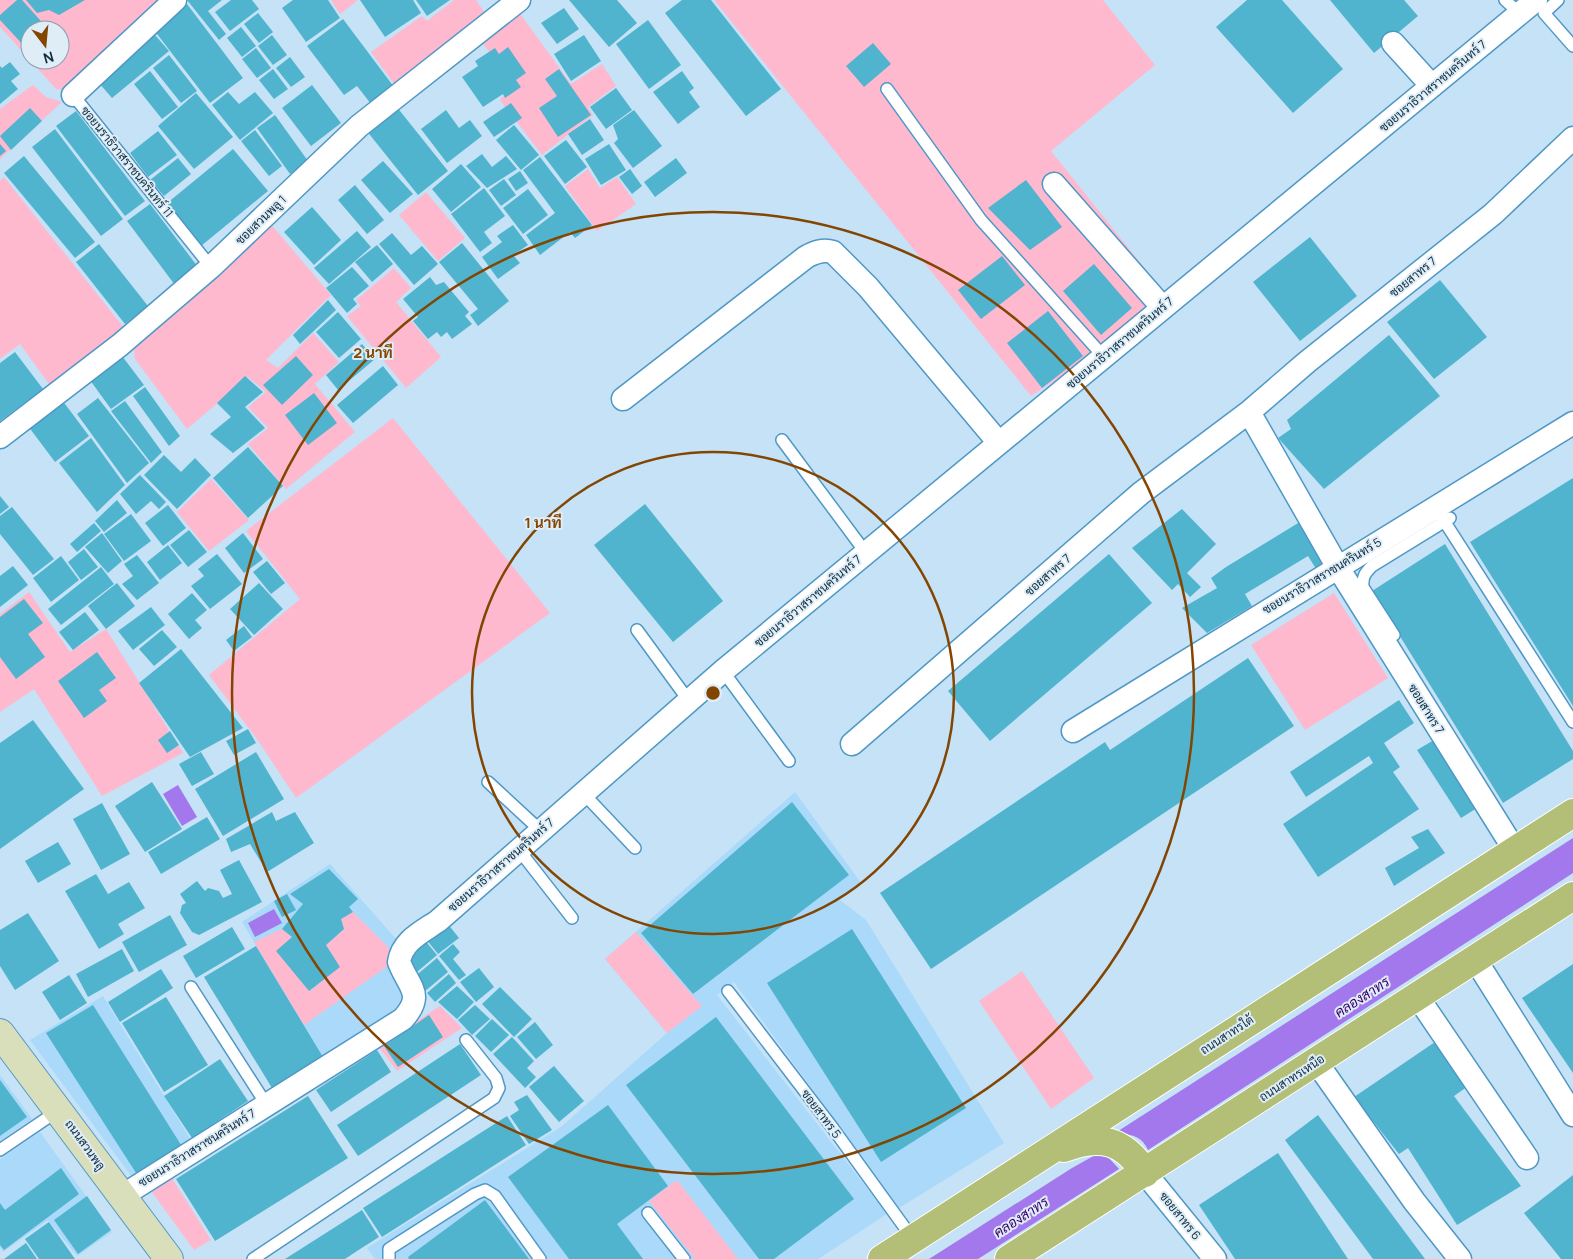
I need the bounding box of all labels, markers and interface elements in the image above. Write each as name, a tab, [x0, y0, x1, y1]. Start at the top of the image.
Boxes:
north arrow	[20, 20, 70, 70]
street label: ซอยนราธิวาสราชนครินทร์ 7	[1375, 36, 1490, 136]
text: N	[41, 47, 56, 68]
street label: ซอยนราธิวาสราชนครินทร์ 11	[77, 102, 178, 221]
street label: ซอยสวนพลู 1	[231, 191, 290, 248]
street label: ซอยสาทร 7	[1385, 252, 1440, 301]
street label: ซอยนราธิวาสราชนครินทร์ 7	[1062, 293, 1177, 393]
text: 2 นาที	[353, 342, 393, 363]
text: 1 นาที	[524, 512, 562, 533]
street label: ซอยนราธิวาสราชนครินทร์ 5	[1259, 533, 1385, 618]
street label: ซอยสาทร 7	[1021, 550, 1074, 599]
street label: ซอยนราธิวาสราชนครินทร์ 7	[750, 551, 865, 651]
street label: ซอยสาทร 7	[1404, 680, 1449, 737]
centre of rings	[704, 684, 722, 702]
street label: ซอยนราธิวาสราชนครินทร์ 7	[444, 814, 557, 915]
water label: คลองสาทร	[1331, 971, 1394, 1021]
street label: ถนนสาทรใต้	[1197, 1010, 1257, 1058]
street label: ถนนสาทรเหนือ	[1256, 1050, 1328, 1105]
street label: ซอยสาทร 5	[797, 1086, 845, 1142]
street label: ซอยนราธิวาสราชนครินทร์ 7	[135, 1105, 259, 1191]
street label: ถนนสวนพลู	[61, 1116, 110, 1173]
street label: ซอยสาทร 6	[1156, 1188, 1205, 1243]
water label: คลองสาทร	[990, 1191, 1053, 1241]

